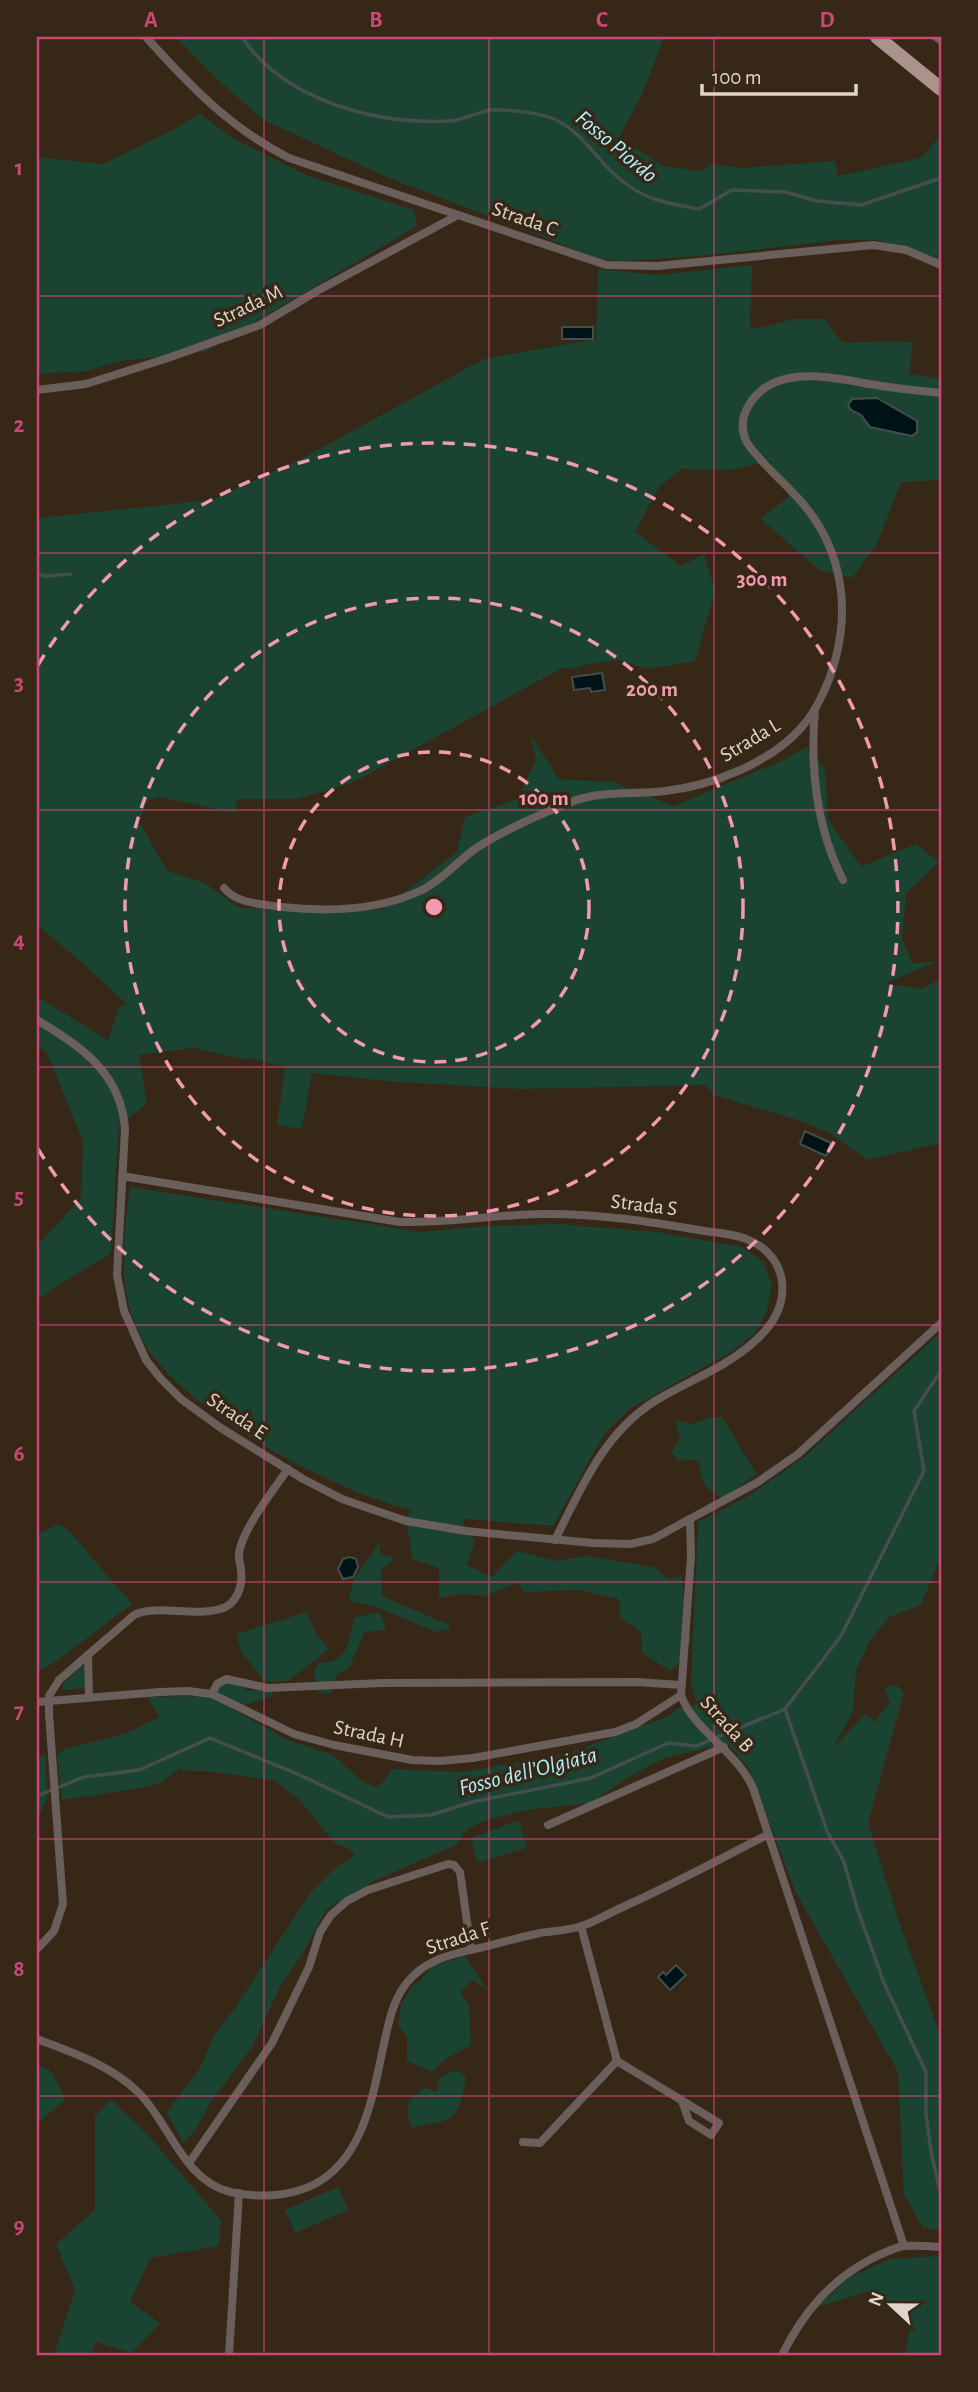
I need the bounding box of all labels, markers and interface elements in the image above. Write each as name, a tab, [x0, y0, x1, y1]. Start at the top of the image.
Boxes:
text: A	[144, 9, 158, 32]
text: B	[369, 9, 383, 32]
text: C	[596, 9, 608, 32]
text: D	[819, 9, 835, 32]
scale bar	[702, 52, 856, 96]
text: 100 m	[712, 67, 762, 88]
water label: Fosso Piordo	[571, 107, 661, 187]
text: 1	[15, 157, 23, 180]
street label: Strada C	[490, 198, 561, 240]
street label: Strada M	[210, 281, 286, 331]
text: 2	[14, 414, 25, 437]
text: 300 m	[736, 569, 788, 590]
text: 3	[14, 672, 24, 695]
text: 200 m	[626, 679, 678, 700]
street label: Strada L	[716, 714, 784, 766]
text: 100 m	[519, 788, 569, 809]
centre of rings	[422, 895, 446, 919]
text: 4	[13, 929, 25, 952]
text: 5	[14, 1186, 24, 1209]
street label: Strada S	[610, 1191, 679, 1220]
street label: Strada E	[203, 1389, 271, 1443]
text: 6	[13, 1443, 25, 1466]
street label: Strada B	[696, 1692, 758, 1756]
text: 7	[14, 1700, 24, 1723]
street label: Strada H	[332, 1716, 406, 1752]
water label: Fosso dell’Olgiata	[457, 1744, 599, 1800]
street label: Strada F	[423, 1918, 493, 1958]
text: 8	[13, 1958, 25, 1981]
text: 9	[13, 2215, 25, 2238]
north arrow	[856, 2270, 926, 2340]
text: N	[865, 2290, 888, 2309]

